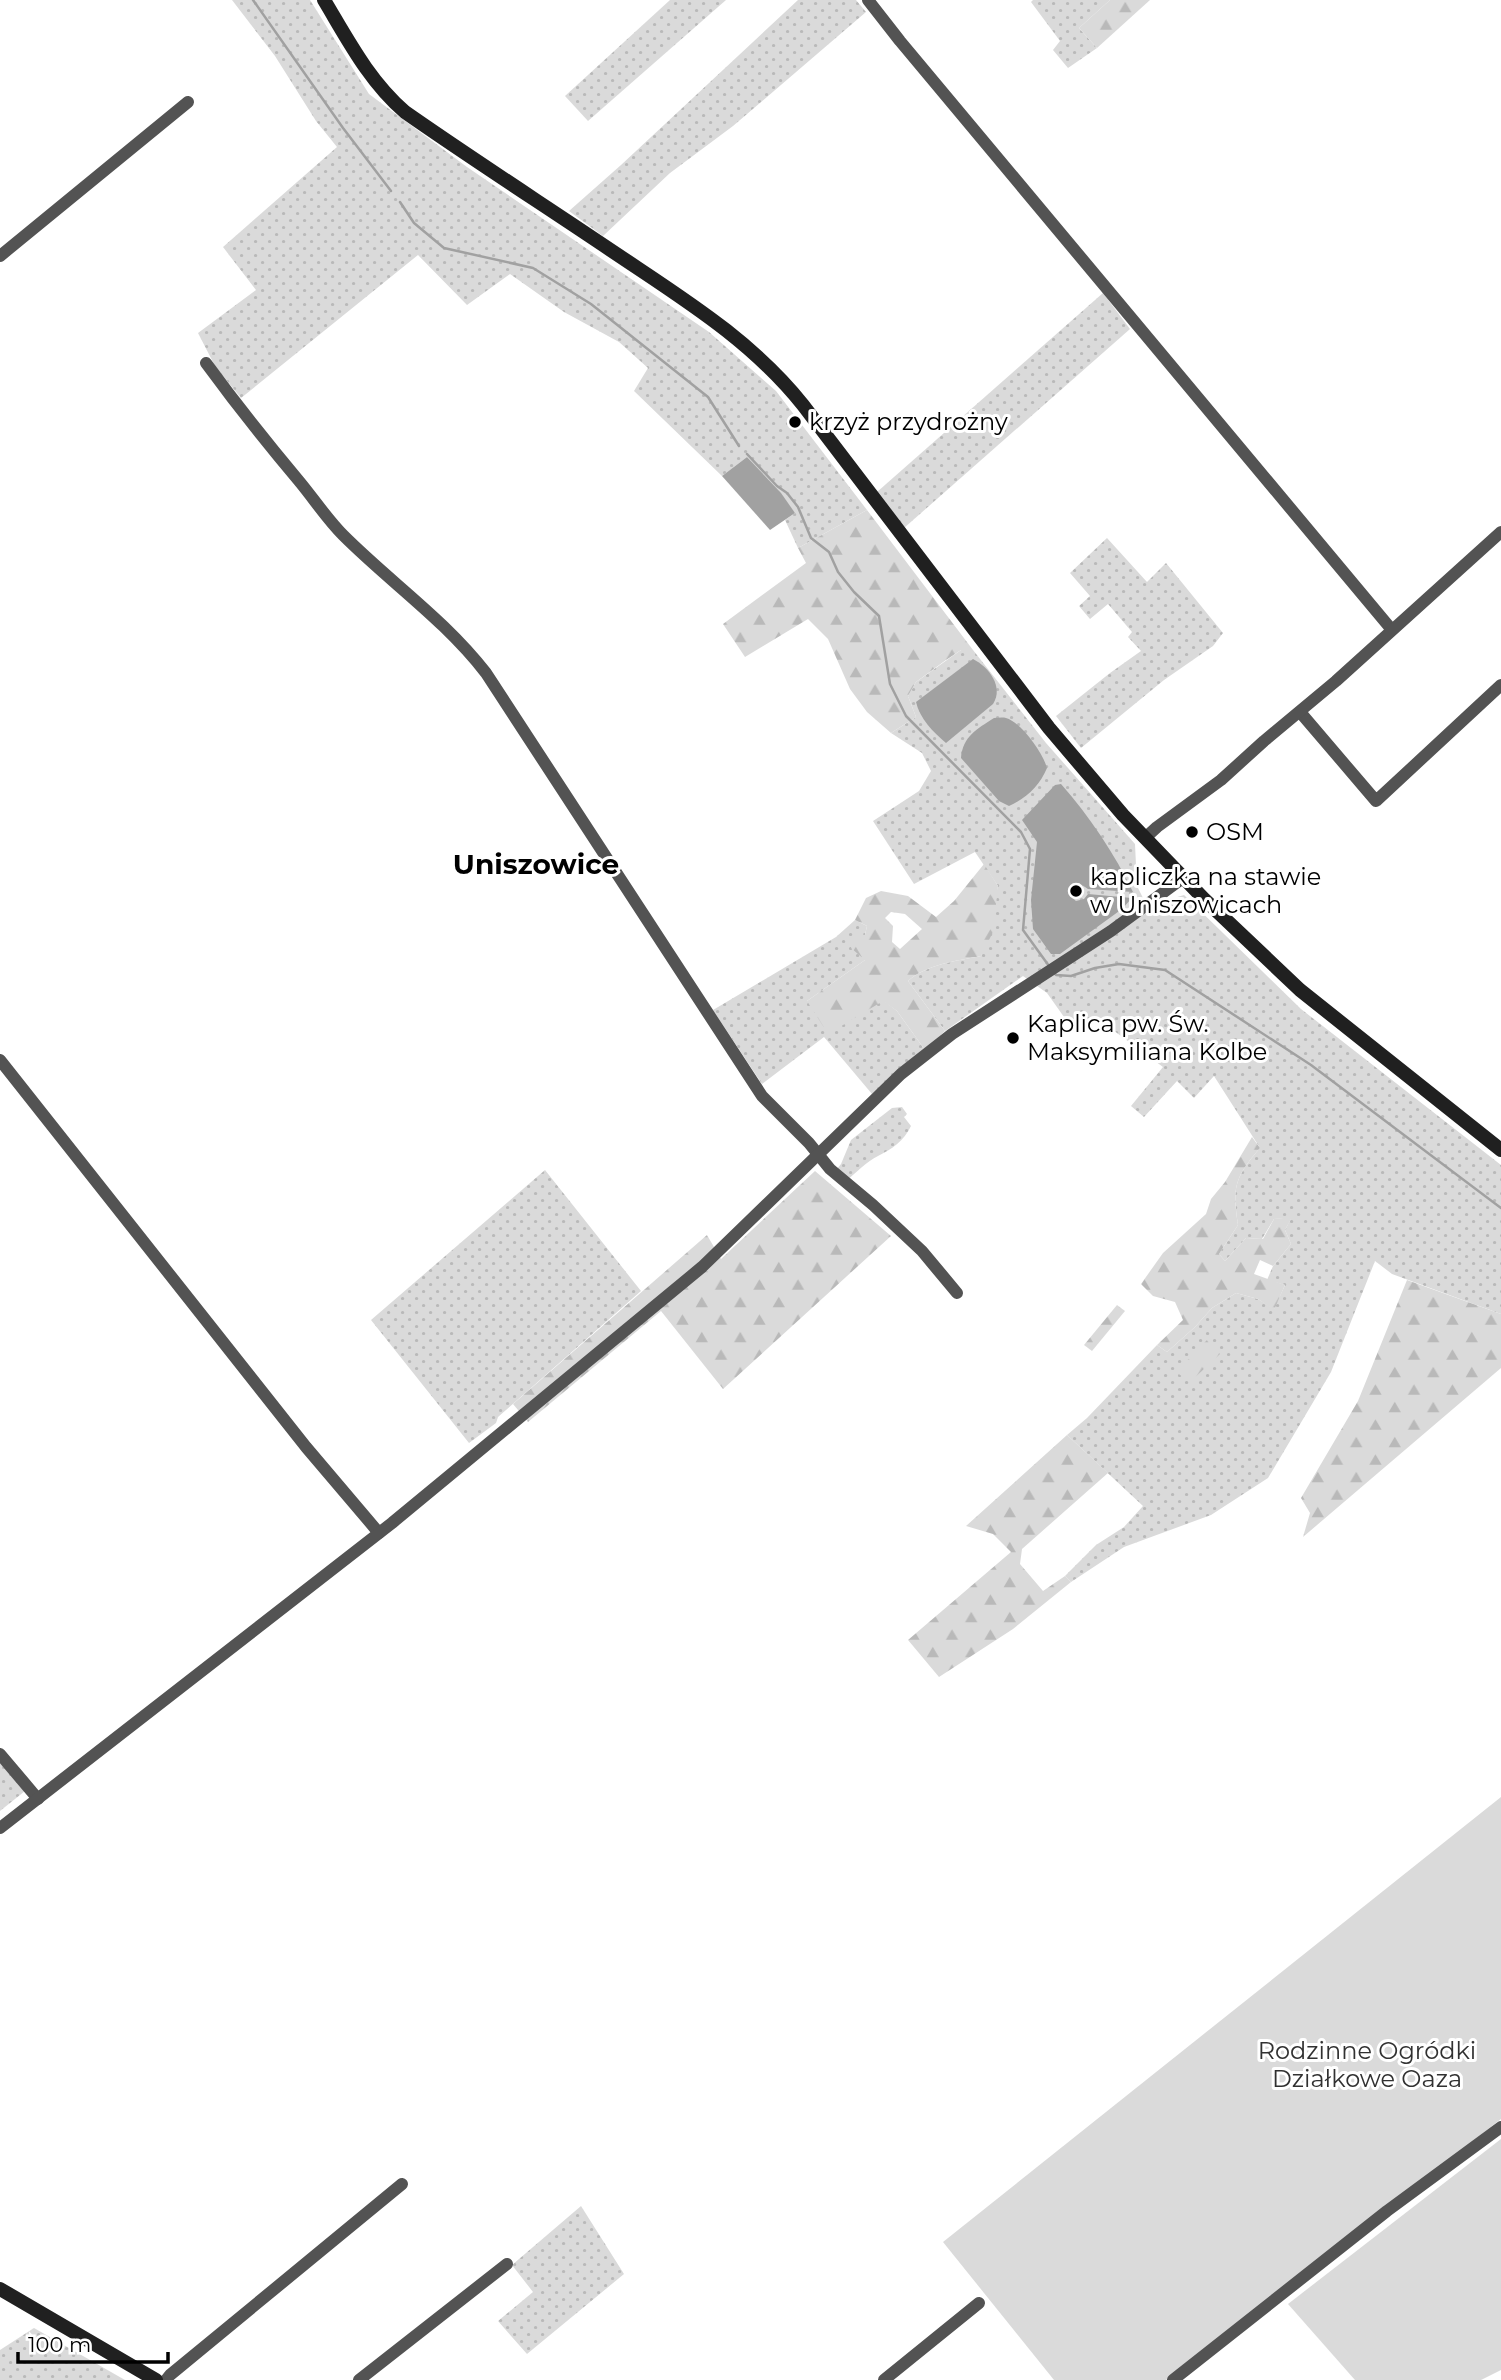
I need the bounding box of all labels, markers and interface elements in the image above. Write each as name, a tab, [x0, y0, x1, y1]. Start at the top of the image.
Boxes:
place label: krzyż przydrożny	[809, 407, 1008, 436]
marker: krzyż przydrożny	[787, 414, 803, 430]
place label: OSM	[1206, 817, 1264, 846]
marker: OSM	[1184, 824, 1200, 840]
district label: Uniszowice	[453, 847, 619, 881]
place label: kapliczka na stawie w Uniszowicach	[1090, 862, 1321, 919]
marker: kapliczka na stawie w Uniszowicach	[1068, 883, 1084, 899]
place label: Kaplica pw. Św. Maksymiliana Kolbe	[1027, 1009, 1267, 1066]
marker: Kaplica pw. Św. Maksymiliana Kolbe	[1005, 1030, 1021, 1046]
park label: Rodzinne Ogródki Działkowe Oaza	[1258, 2036, 1476, 2093]
scale bar	[18, 2320, 168, 2364]
text: 100 m	[28, 2332, 91, 2357]

